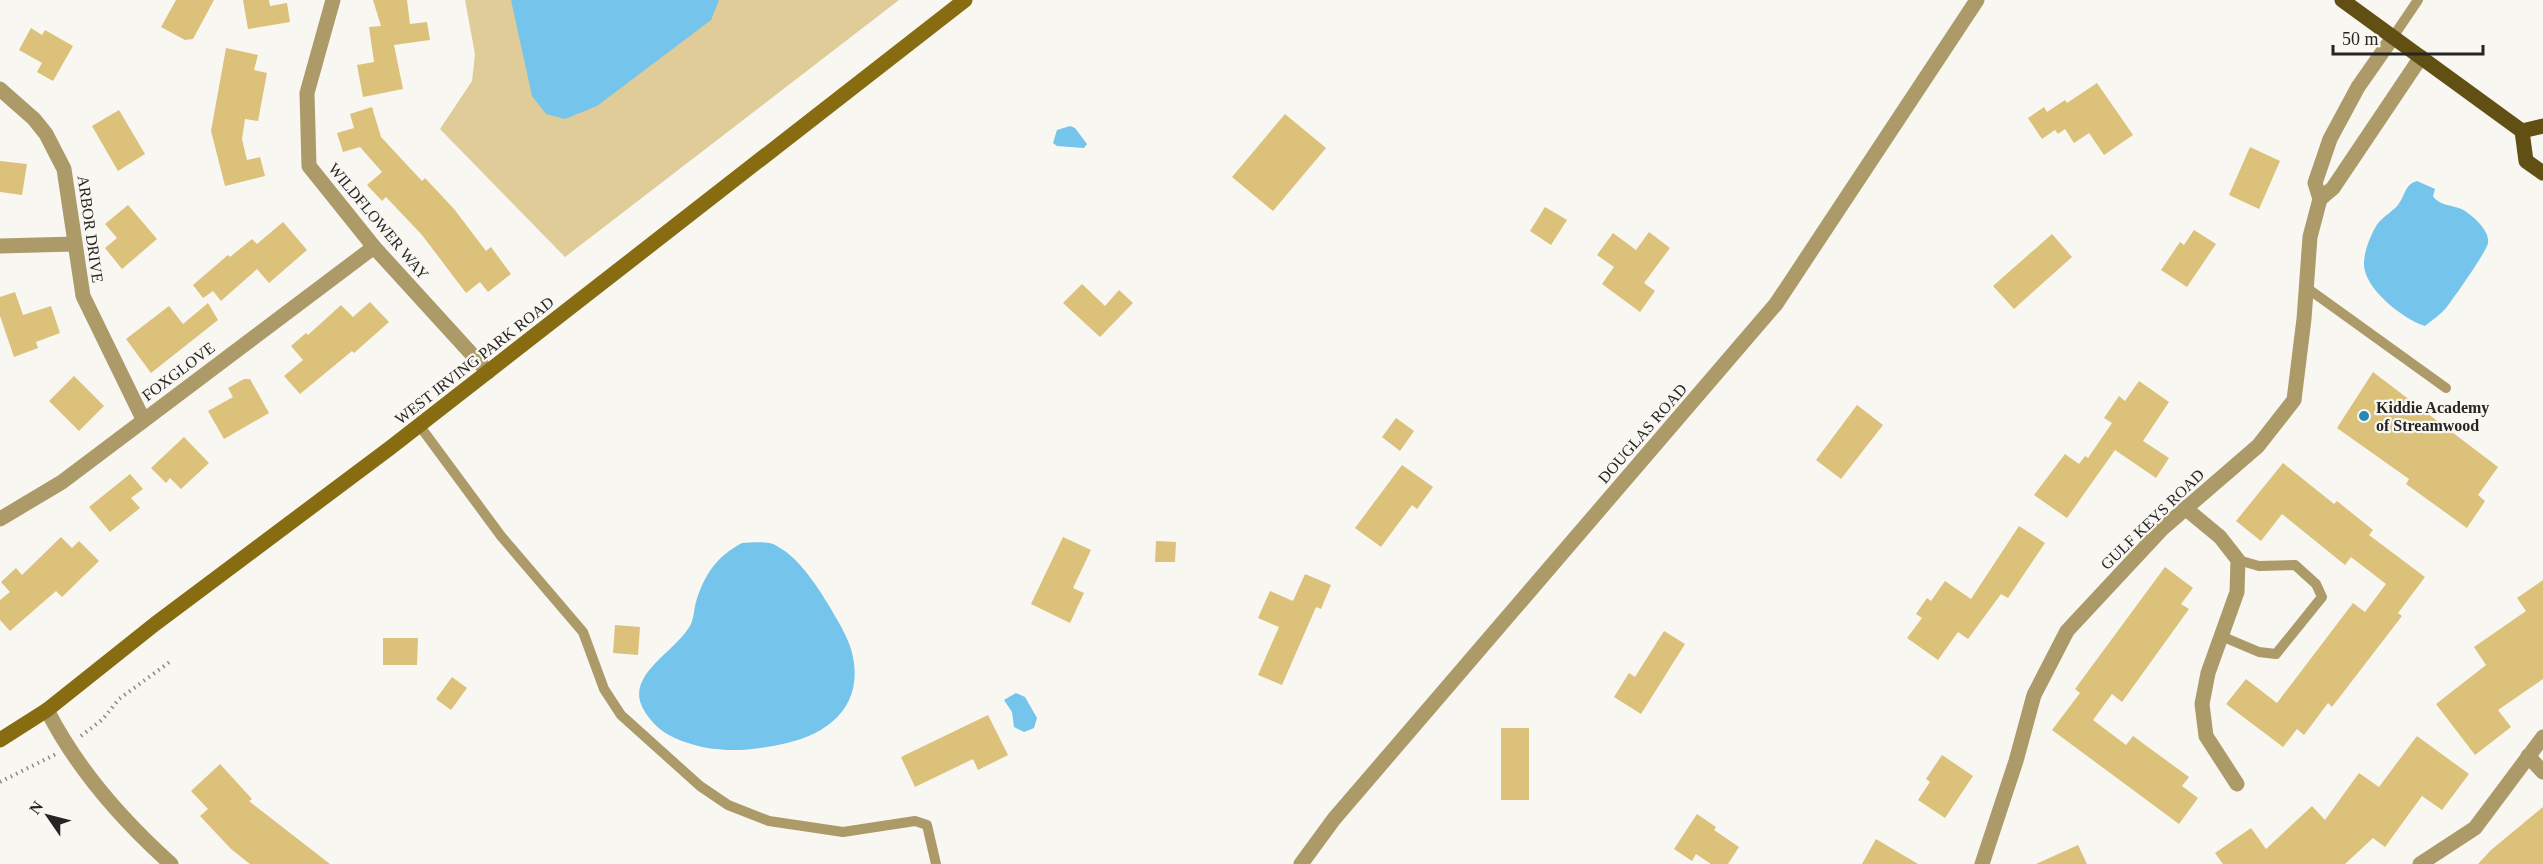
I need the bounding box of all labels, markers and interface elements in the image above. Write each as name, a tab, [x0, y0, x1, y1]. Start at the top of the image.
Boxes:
scale bar	[2333, 18, 2483, 56]
text: 50 m	[2342, 29, 2379, 49]
street label: WILDFLOWER WAY	[325, 160, 432, 283]
street label: ARBOR DRIVE	[75, 174, 106, 284]
street label: WEST IRVING PARK ROAD	[392, 293, 557, 428]
street label: FOXGLOVE	[139, 339, 218, 404]
street label: DOUGLAS ROAD	[1595, 380, 1690, 486]
place label: Kiddie Academy of Streamwood	[2376, 399, 2489, 434]
marker: Kiddie Academy of Streamwood	[2357, 409, 2371, 423]
street label: GULF KEYS ROAD	[2097, 466, 2207, 573]
north arrow	[18, 786, 78, 846]
text: N	[26, 798, 47, 817]

